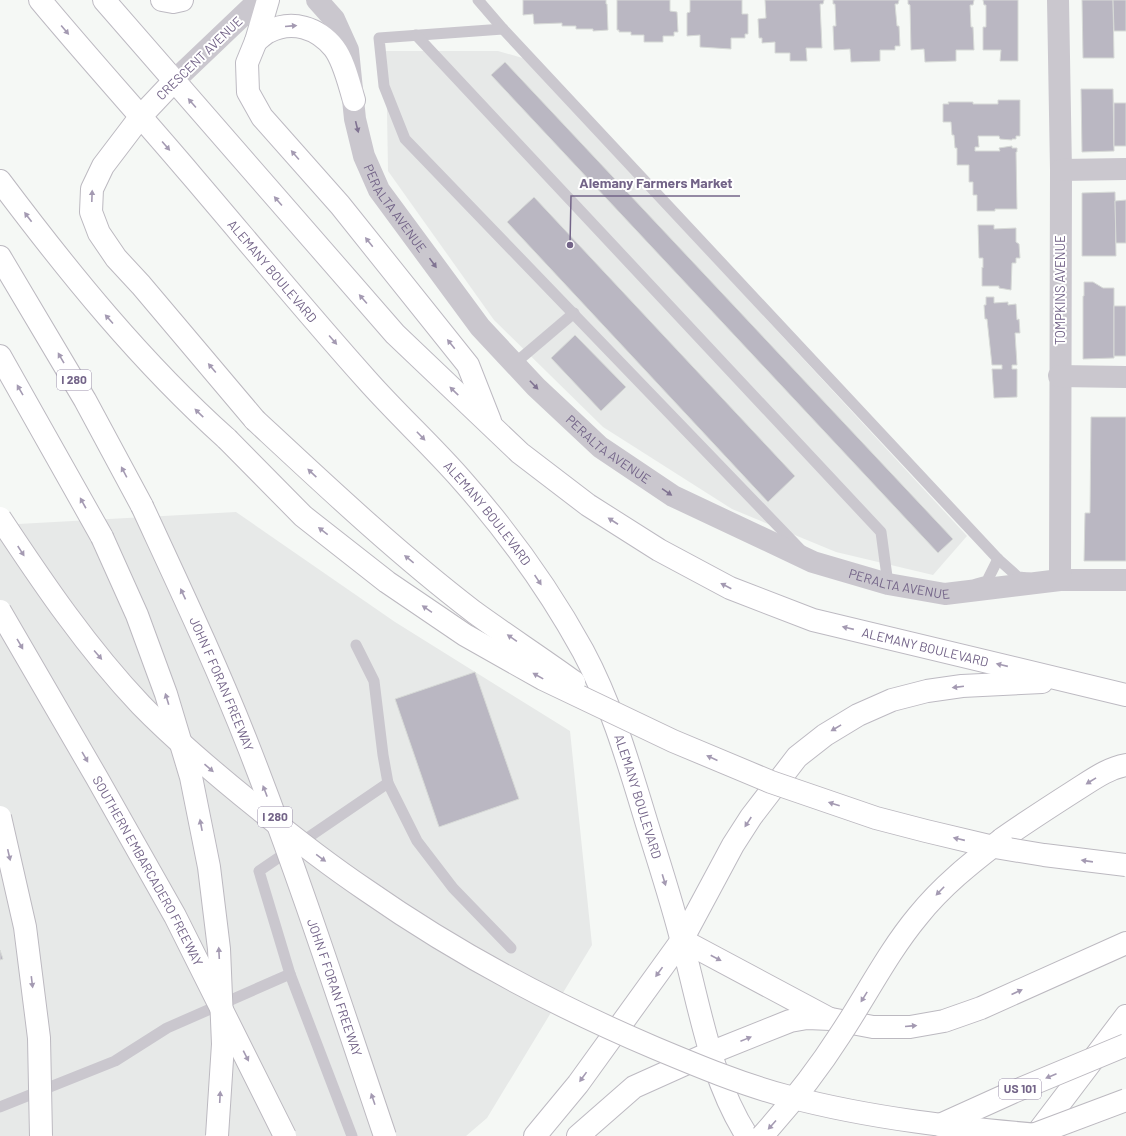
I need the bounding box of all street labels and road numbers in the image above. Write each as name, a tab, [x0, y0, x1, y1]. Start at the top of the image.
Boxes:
street label: CRESCENT AVENUE	[153, 13, 245, 103]
street label: PERALTA AVENUE	[361, 161, 430, 256]
street label: ALEMANY BOULEVARD	[224, 216, 321, 325]
street label: TOMPKINS AVENUE	[1052, 235, 1068, 345]
road number: I 280	[57, 370, 91, 390]
street label: PERALTA AVENUE	[563, 411, 654, 487]
street label: ALEMANY BOULEVARD	[441, 458, 535, 568]
street label: PERALTA AVENUE	[847, 565, 951, 602]
street label: JOHN F FORAN FREEWAY	[186, 614, 257, 753]
street label: ALEMANY BOULEVARD	[860, 624, 990, 670]
street label: ALEMANY BOULEVARD	[611, 732, 665, 861]
street label: SOUTHERN EMBARCADERO FREEWAY	[89, 773, 207, 968]
road number: I 280	[258, 807, 292, 827]
street label: JOHN F FORAN FREEWAY	[304, 916, 366, 1058]
road number: US 101	[999, 1079, 1041, 1099]

